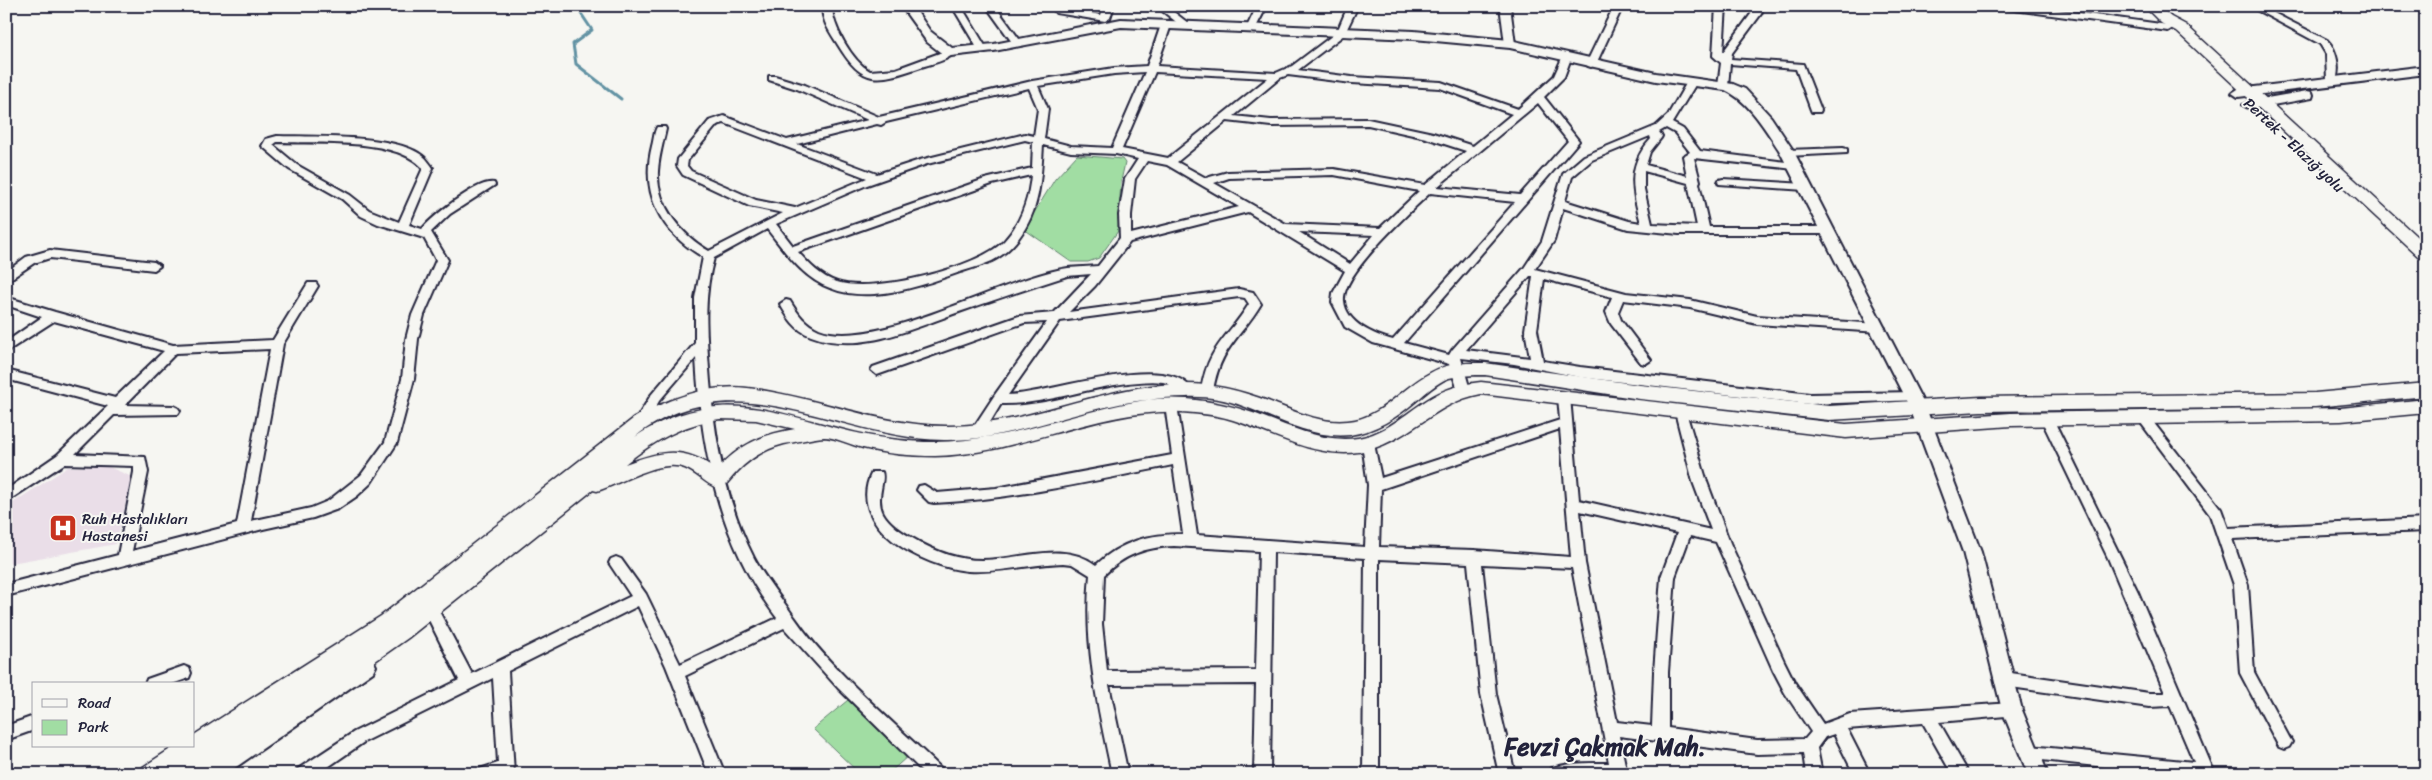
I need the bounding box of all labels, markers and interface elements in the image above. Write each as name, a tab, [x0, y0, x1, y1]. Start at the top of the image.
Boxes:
street label: Pertek - Elazığ yolu	[2237, 91, 2351, 199]
place label: Ruh Hastalıkları Hastanesi	[82, 506, 188, 549]
hospital icon: Ruh Hastalıkları Hastanesi	[48, 513, 78, 543]
legend	[32, 682, 195, 748]
text: Road	[78, 690, 111, 716]
text: Park	[78, 714, 109, 740]
district label: Fevzi Çakmak Mah.	[1503, 726, 1706, 768]

